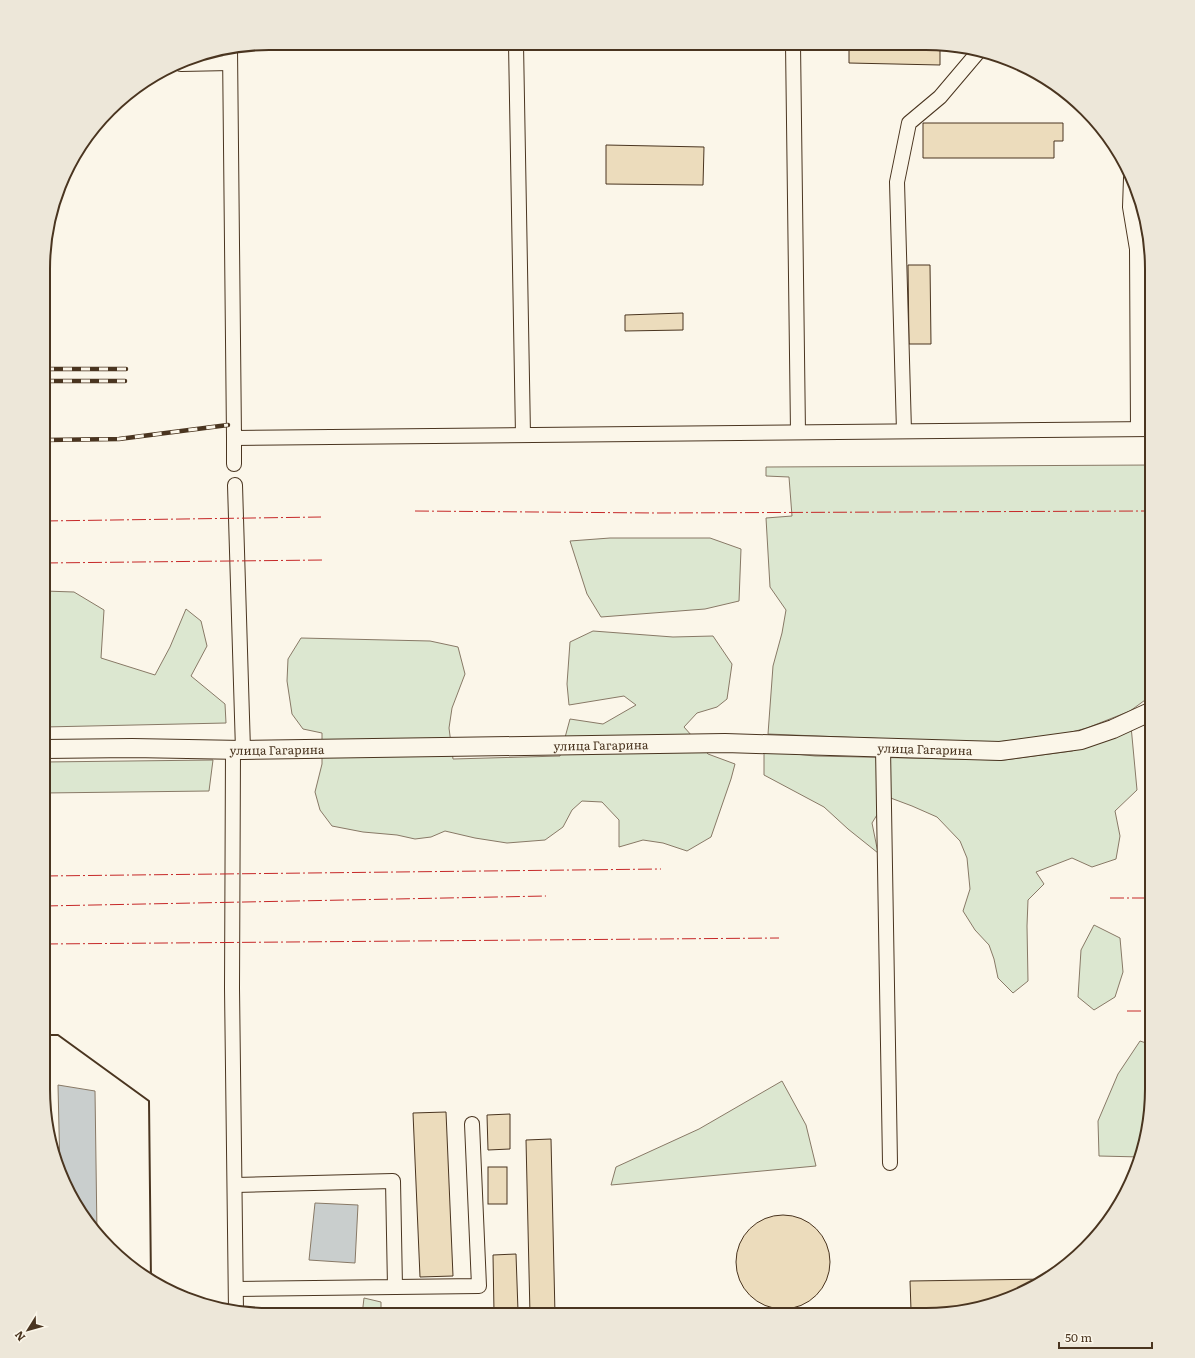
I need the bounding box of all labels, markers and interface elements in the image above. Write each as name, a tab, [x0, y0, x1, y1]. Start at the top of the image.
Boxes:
street label: улица Гагарина	[553, 735, 649, 754]
street label: улица Гагарина	[877, 738, 973, 759]
street label: улица Гагарина	[229, 740, 325, 759]
north arrow	[8, 1310, 48, 1350]
scale bar	[1059, 1324, 1152, 1350]
text: N	[10, 1328, 28, 1345]
text: 50 m	[1065, 1328, 1092, 1346]

